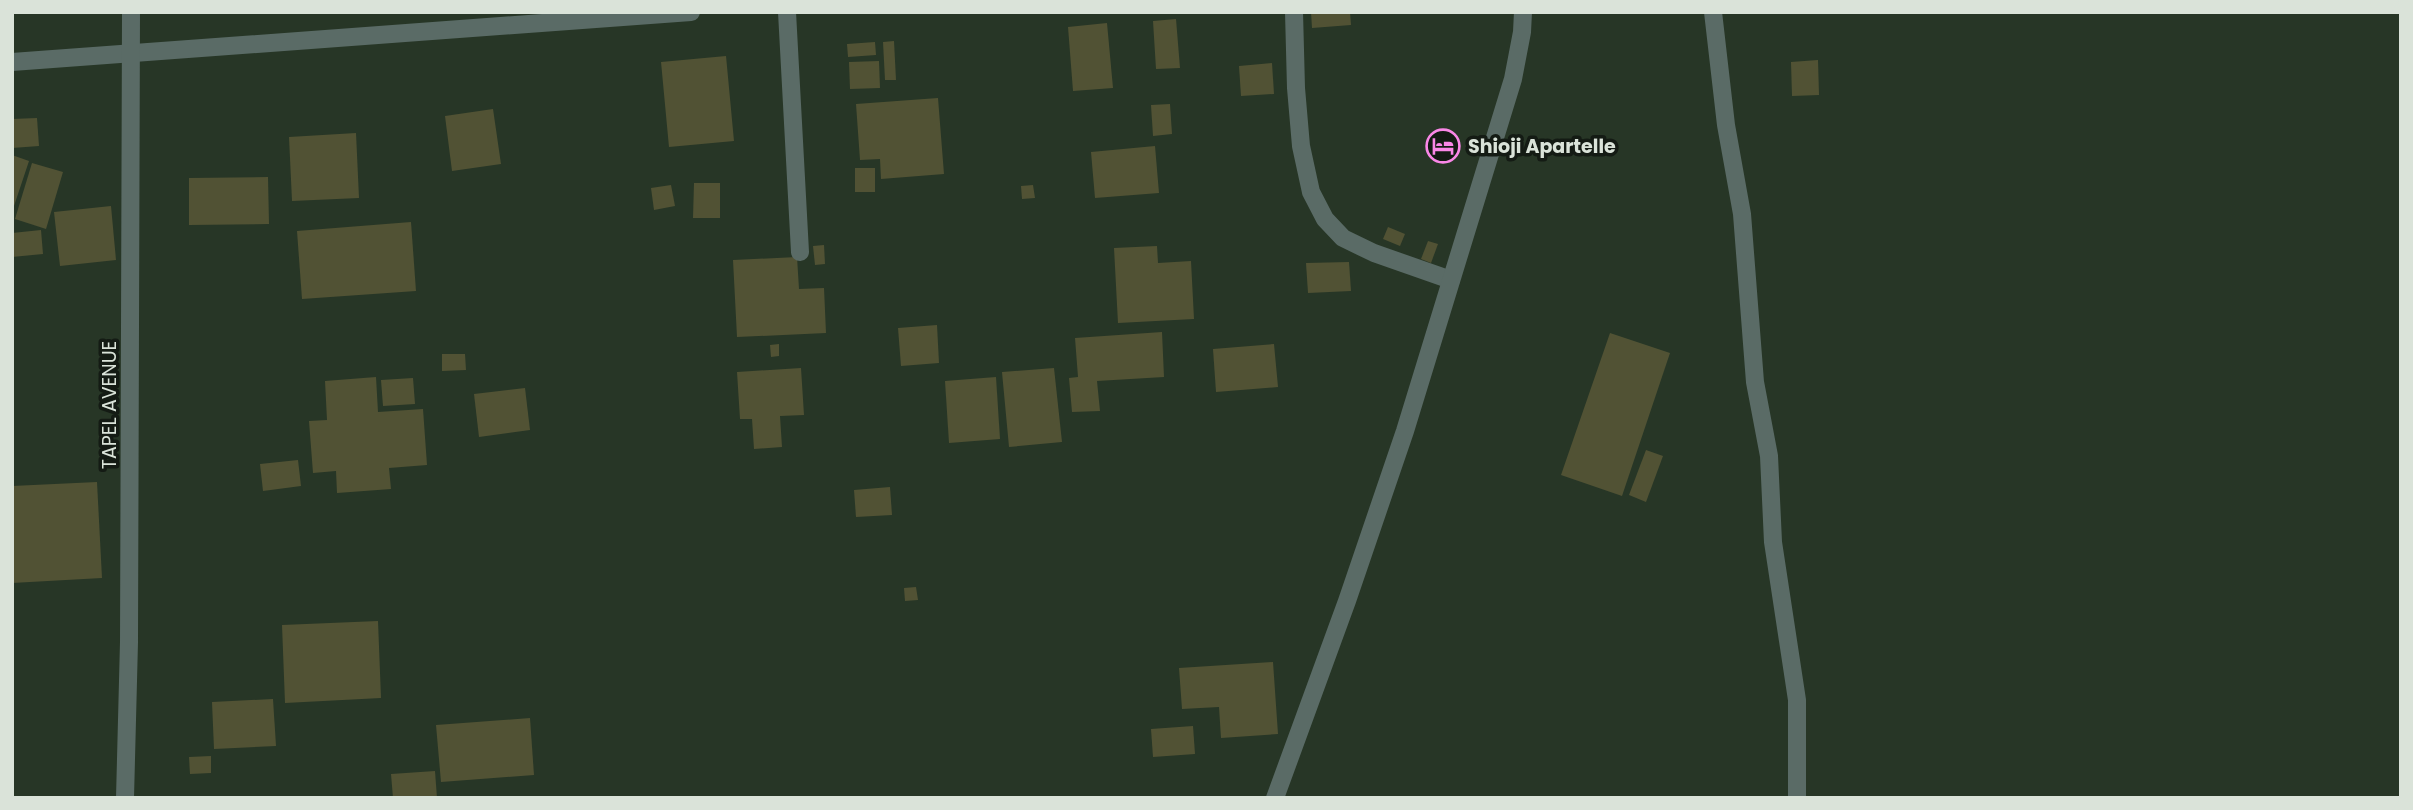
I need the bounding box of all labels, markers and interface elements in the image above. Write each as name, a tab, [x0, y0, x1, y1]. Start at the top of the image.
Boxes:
hotel icon: Shioji Apartelle	[1424, 127, 1462, 165]
place label: Shioji Apartelle	[1468, 133, 1616, 160]
street label: TAPEL AVENUE	[96, 341, 123, 469]

